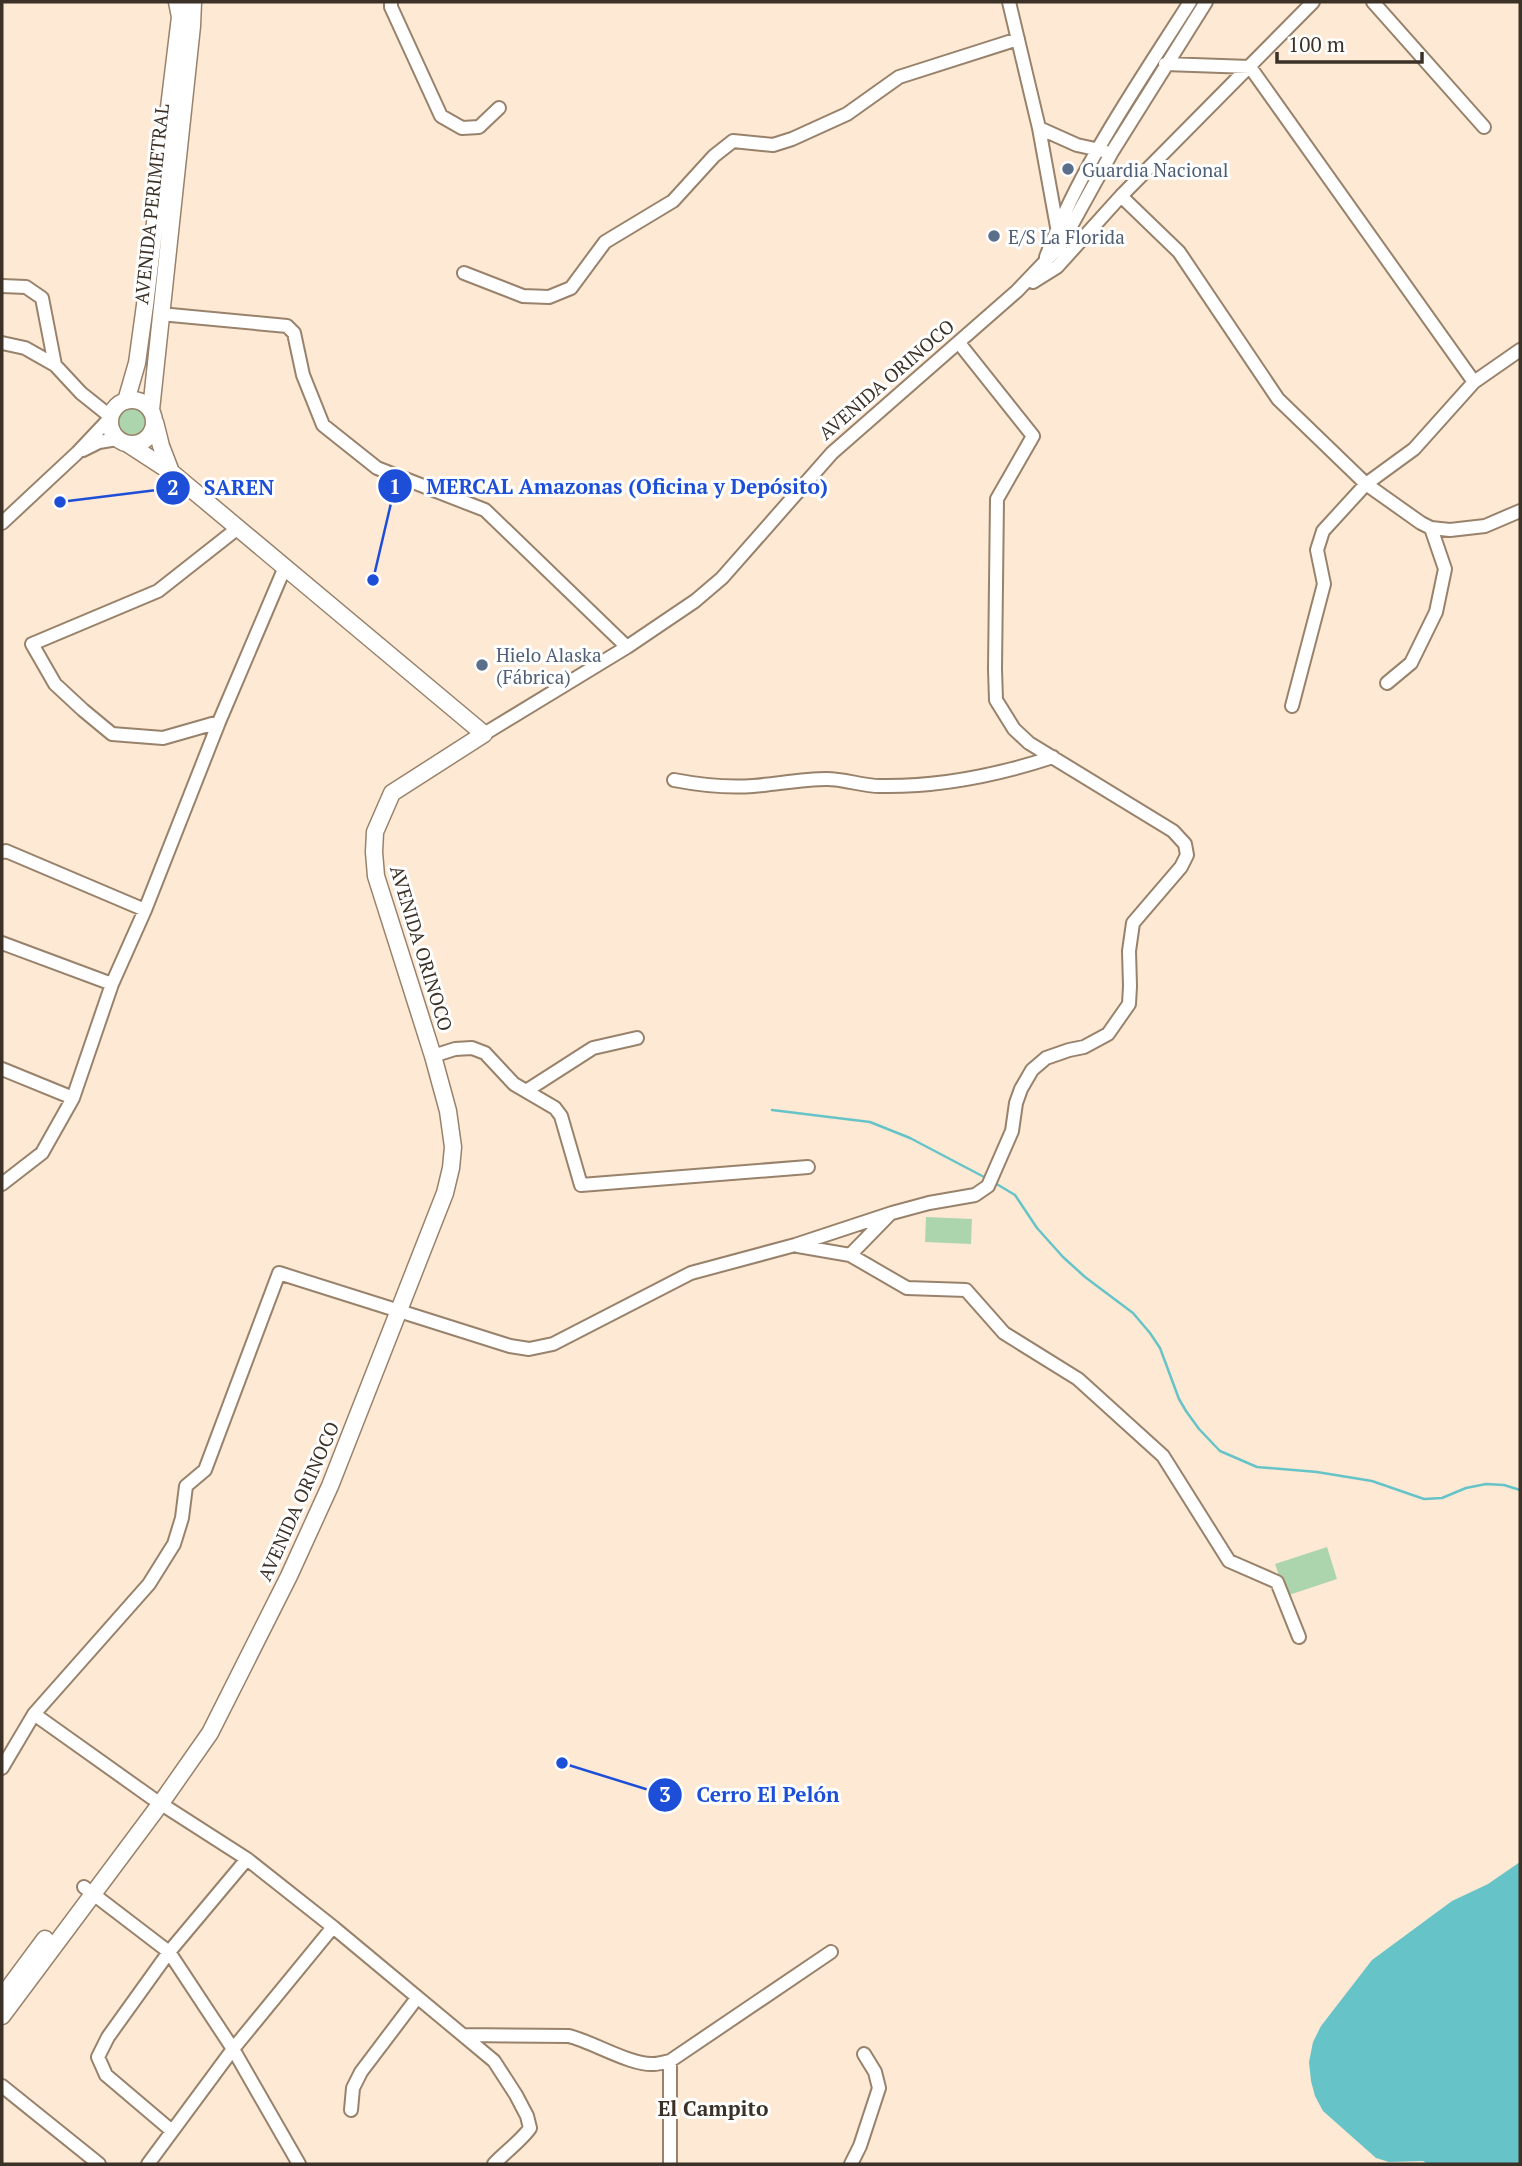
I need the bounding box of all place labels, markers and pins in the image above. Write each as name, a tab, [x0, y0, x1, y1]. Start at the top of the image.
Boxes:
place label: Guardia Nacional	[1082, 157, 1229, 182]
marker: Guardia Nacional	[1060, 161, 1076, 177]
place label: E/S La Florida	[1008, 224, 1125, 249]
marker: E/S La Florida	[986, 228, 1002, 244]
callout: MERCAL Amazonas (Oficina y Depósito)	[377, 465, 842, 507]
callout: SAREN	[155, 467, 288, 509]
place label: Hielo Alaska (Fábrica)	[496, 642, 602, 689]
marker: Hielo Alaska (Fábrica)	[474, 657, 490, 673]
callout: Cerro El Pelón	[648, 1774, 854, 1816]

